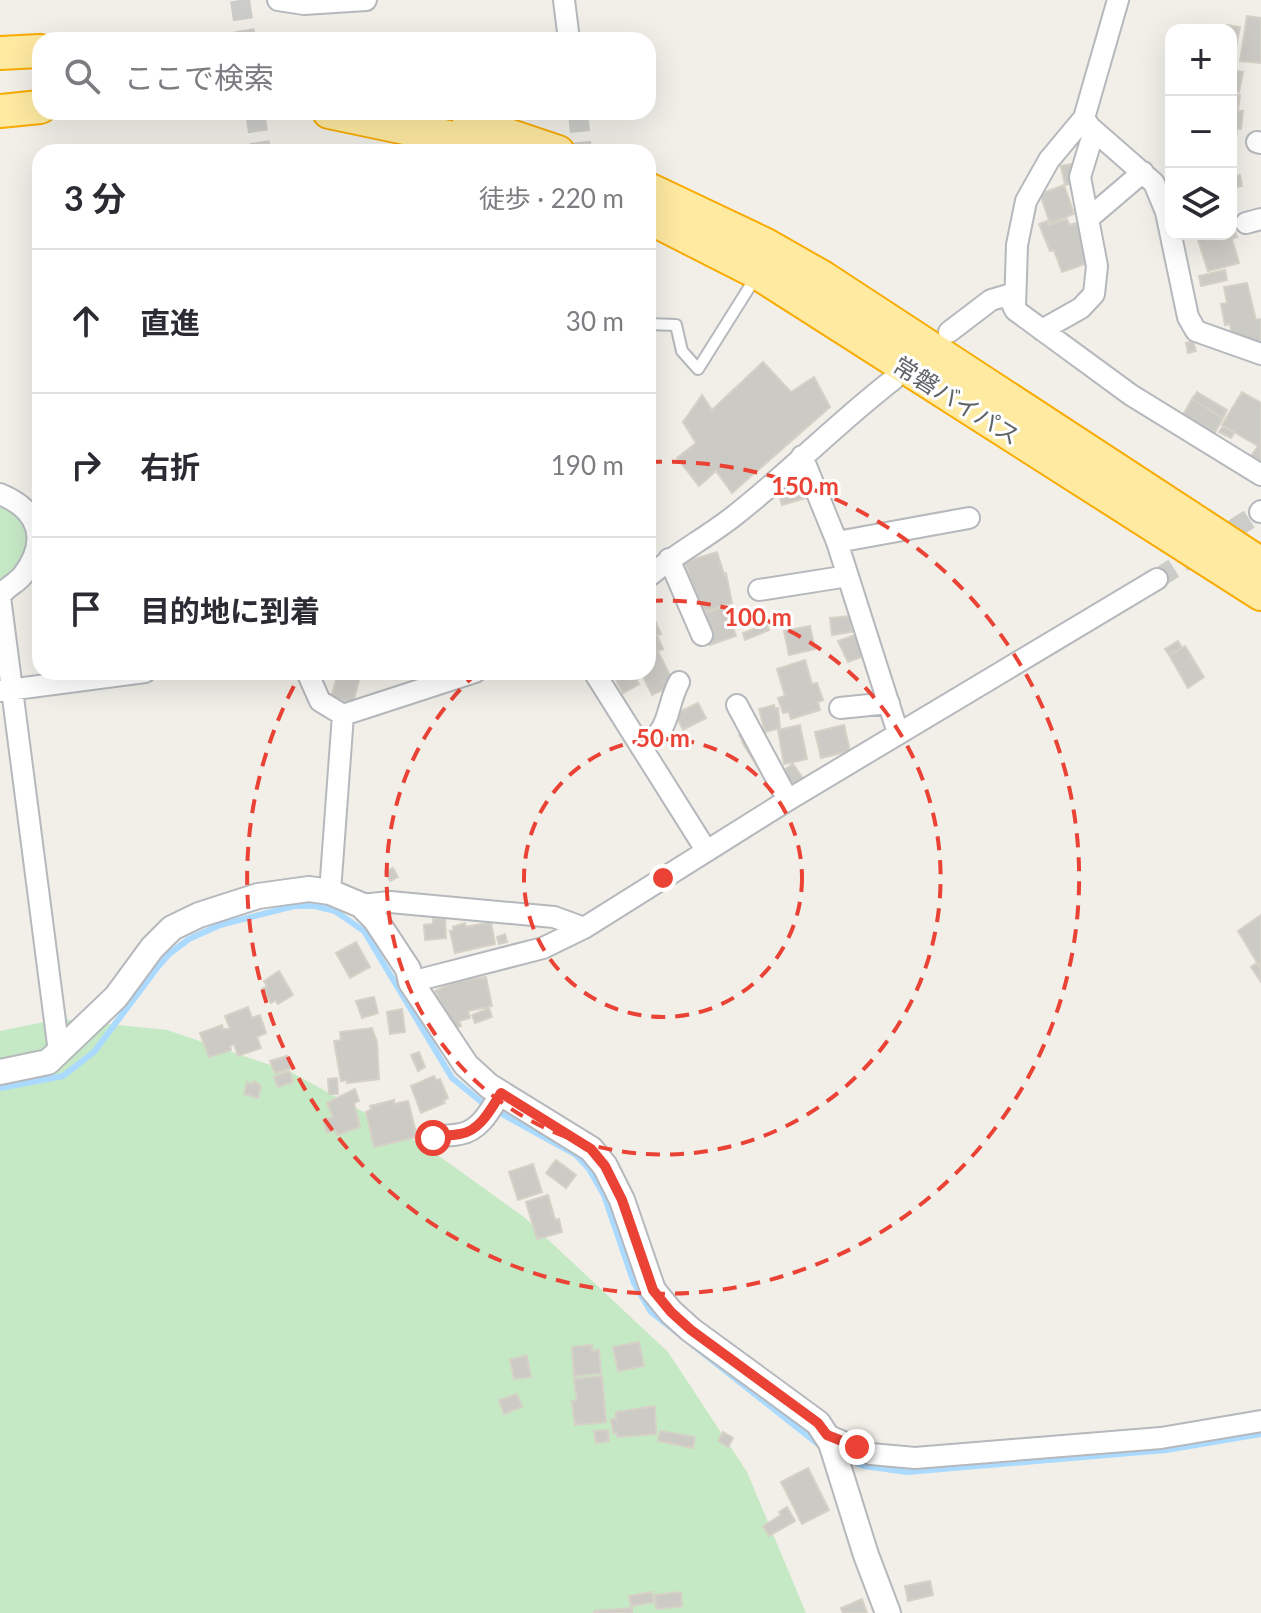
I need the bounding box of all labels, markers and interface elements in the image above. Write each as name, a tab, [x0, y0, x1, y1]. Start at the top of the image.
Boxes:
map controls	[1165, 24, 1237, 240]
button: +	[1165, 24, 1237, 96]
search box	[32, 32, 656, 120]
icon: search	[60, 54, 104, 98]
text: ここで検索	[124, 59, 274, 95]
button: −	[1165, 96, 1237, 168]
button: layers	[1165, 168, 1237, 240]
text: 3 分	[64, 177, 126, 218]
text: 徒歩 · 220 m	[479, 182, 624, 214]
icon: ahead	[64, 299, 108, 343]
text: 直進	[140, 304, 200, 340]
text: 30 m	[566, 305, 624, 337]
street label: 常磐バイパス	[888, 350, 1026, 450]
icon: right	[64, 443, 108, 487]
text: 右折	[140, 448, 200, 484]
text: 190 m	[551, 449, 624, 481]
text: 150 m	[771, 471, 839, 500]
icon: arrive	[64, 587, 108, 631]
text: 目的地に到着	[140, 592, 320, 628]
text: 100 m	[724, 602, 792, 631]
text: 50 m	[636, 723, 690, 752]
centre of rings	[649, 864, 677, 892]
route start	[415, 1120, 451, 1156]
route end	[839, 1429, 875, 1465]

